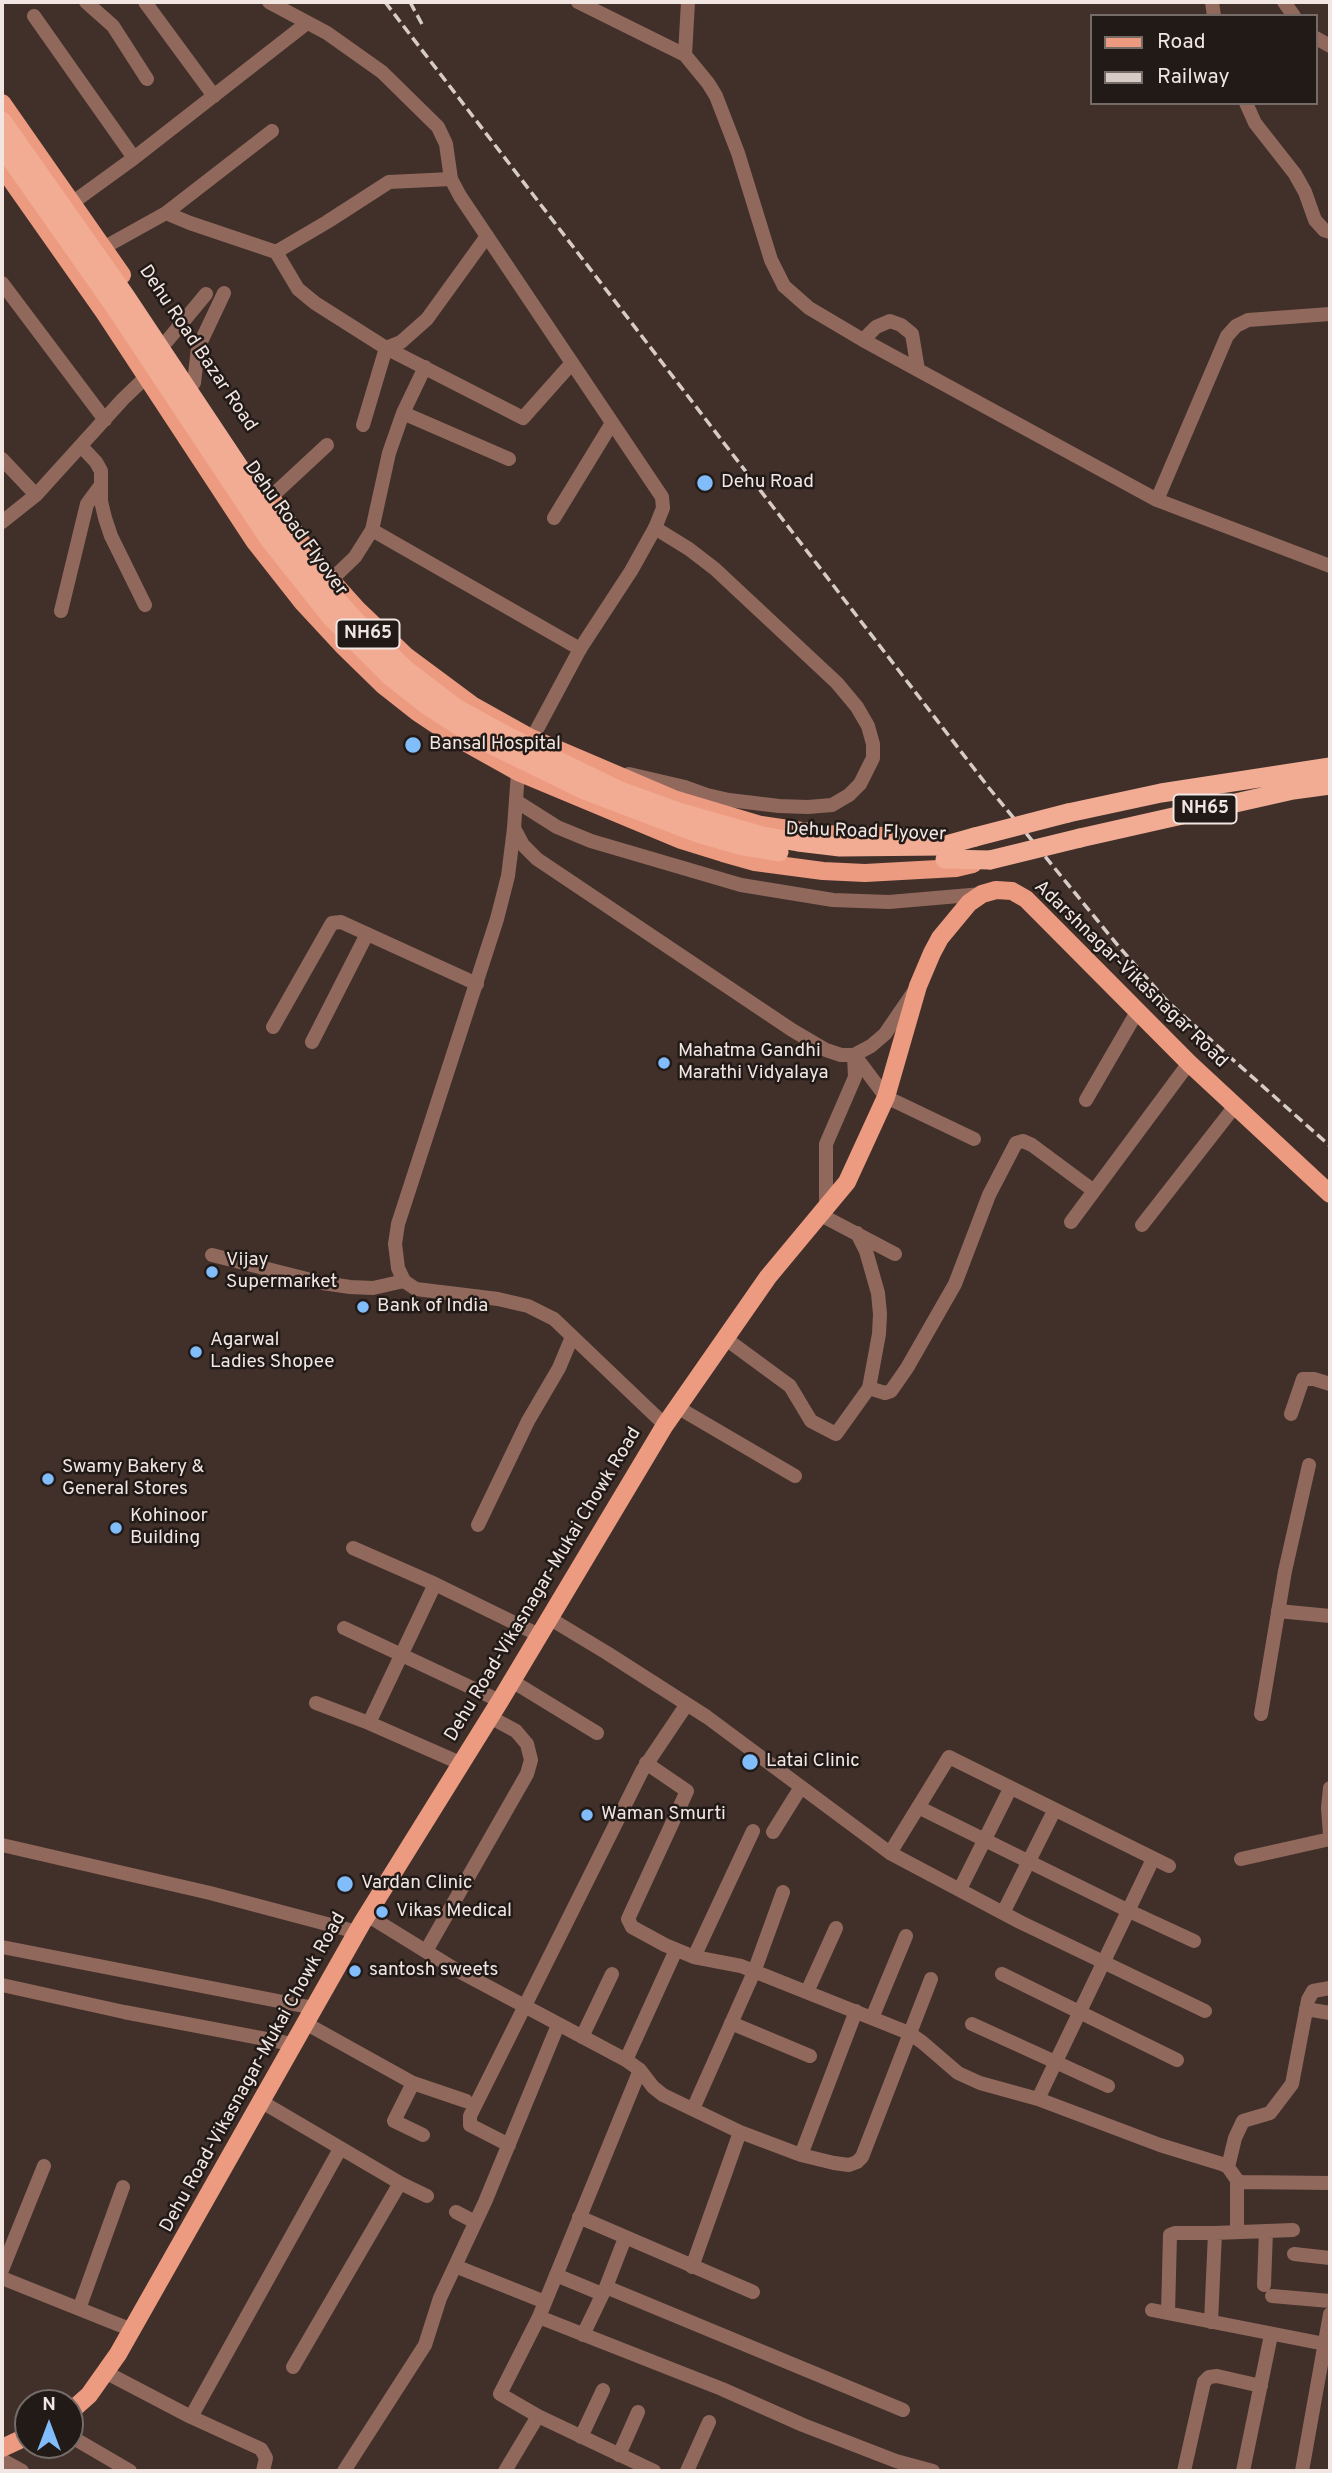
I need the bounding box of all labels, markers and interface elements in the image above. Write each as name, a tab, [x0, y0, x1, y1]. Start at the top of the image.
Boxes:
legend	[1090, 14, 1318, 105]
text: Road	[1157, 29, 1206, 56]
text: Railway	[1157, 64, 1230, 91]
street label: Dehu Road Bazar Road	[133, 262, 261, 436]
street label: Dehu Road Flyover	[239, 457, 351, 601]
place label: Dehu Road	[721, 472, 814, 494]
marker: Dehu Road	[695, 473, 715, 493]
road number: NH65	[336, 620, 400, 648]
place label: Bansal Hospital	[429, 734, 561, 756]
marker: Bansal Hospital	[403, 735, 423, 755]
road number: NH65	[1174, 794, 1236, 824]
street label: Dehu Road Flyover	[785, 819, 947, 847]
street label: Adarshnagar-Vikasnagar Road	[1029, 876, 1231, 1074]
place label: Mahatma Gandhi Marathi Vidyalaya	[678, 1041, 829, 1085]
marker: Mahatma Gandhi Marathi Vidyalaya	[656, 1055, 672, 1071]
place label: Vijay Supermarket	[226, 1250, 337, 1294]
marker: Vijay Supermarket	[204, 1264, 220, 1280]
place label: Bank of India	[377, 1296, 488, 1318]
marker: Bank of India	[355, 1299, 371, 1315]
place label: Agarwal Ladies Shopee	[210, 1330, 335, 1374]
marker: Agarwal Ladies Shopee	[188, 1344, 204, 1360]
street label: Dehu Road-Vikasnagar-Mukai Chowk Road	[441, 1424, 647, 1746]
place label: Swamy Bakery & General Stores	[62, 1457, 204, 1501]
marker: Swamy Bakery & General Stores	[40, 1471, 56, 1487]
place label: Kohinoor Building	[130, 1506, 208, 1550]
marker: Kohinoor Building	[108, 1520, 124, 1536]
place label: Latai Clinic	[766, 1751, 860, 1773]
marker: Latai Clinic	[740, 1752, 760, 1772]
place label: Waman Smurti	[601, 1804, 726, 1826]
marker: Waman Smurti	[579, 1807, 595, 1823]
place label: Vardan Clinic	[361, 1873, 472, 1895]
marker: Vardan Clinic	[335, 1874, 355, 1894]
place label: Vikas Medical	[396, 1901, 512, 1923]
marker: Vikas Medical	[374, 1904, 390, 1920]
street label: Dehu Road-Vikasnagar-Mukai Chowk Road	[156, 1909, 352, 2237]
place label: santosh sweets	[369, 1960, 498, 1982]
marker: santosh sweets	[347, 1963, 363, 1979]
north arrow	[14, 2389, 84, 2459]
text: N	[42, 2393, 56, 2417]

